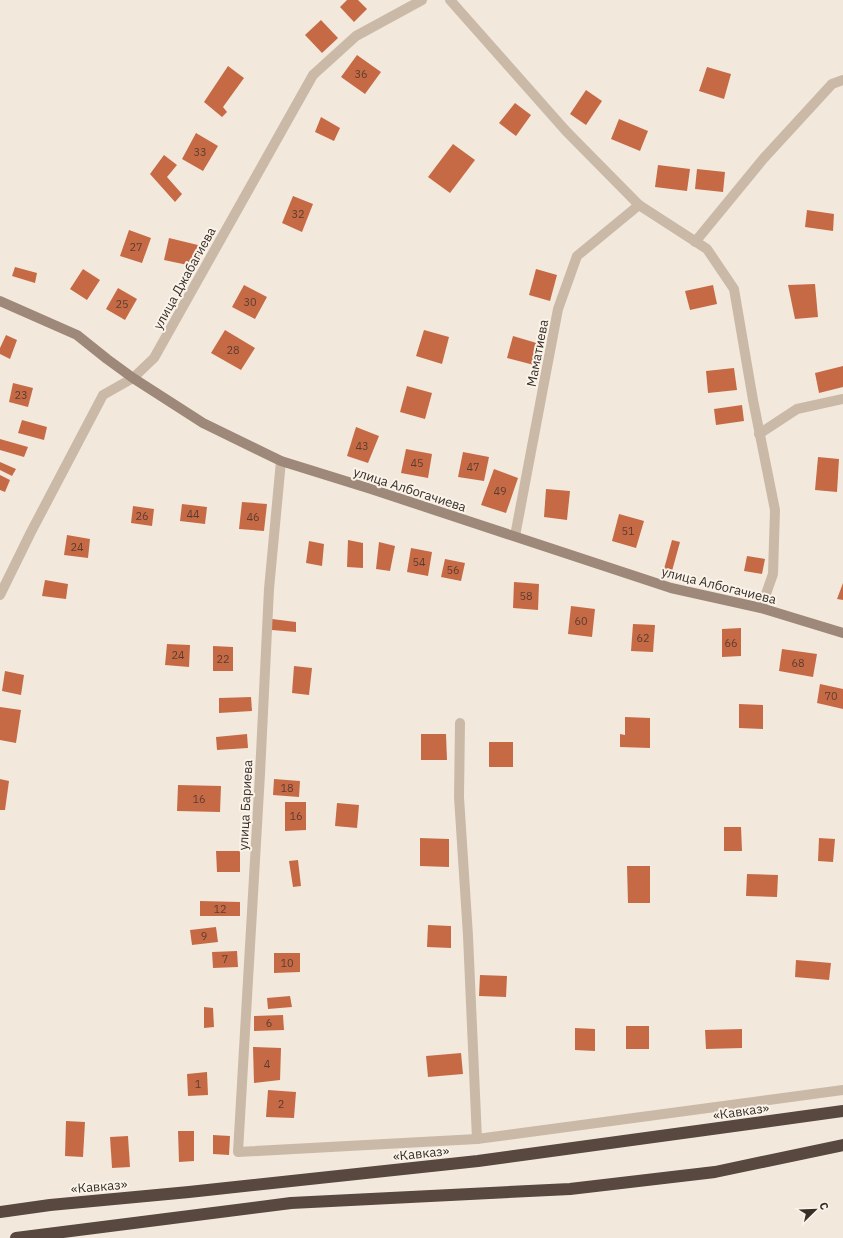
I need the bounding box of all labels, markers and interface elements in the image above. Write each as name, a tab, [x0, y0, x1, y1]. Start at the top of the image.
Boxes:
house number: 36	[354, 67, 368, 81]
house number: 33	[193, 145, 207, 159]
house number: 32	[291, 207, 305, 221]
street label: улица Джабагиева	[149, 224, 220, 332]
house number: 27	[129, 240, 143, 254]
house number: 30	[243, 295, 257, 309]
house number: 25	[115, 297, 129, 311]
street label: Маматиева	[523, 318, 552, 388]
house number: 28	[226, 343, 240, 357]
house number: 23	[14, 388, 28, 402]
house number: 43	[355, 439, 369, 453]
house number: 45	[410, 456, 424, 470]
house number: 47	[466, 460, 480, 474]
street label: улица Албогачиева	[351, 463, 469, 516]
house number: 49	[493, 484, 507, 498]
house number: 44	[186, 507, 200, 521]
house number: 26	[135, 509, 149, 523]
house number: 46	[246, 510, 260, 524]
house number: 51	[621, 524, 635, 538]
house number: 24	[70, 540, 84, 554]
house number: 54	[412, 555, 426, 569]
house number: 56	[446, 563, 460, 577]
street label: улица Албогачиева	[660, 563, 778, 608]
house number: 58	[519, 589, 533, 603]
house number: 60	[574, 614, 588, 628]
house number: 62	[636, 631, 650, 645]
house number: 66	[724, 636, 738, 650]
house number: 24	[171, 648, 185, 662]
house number: 22	[216, 652, 230, 666]
house number: 68	[791, 656, 805, 670]
house number: 70	[824, 689, 838, 703]
street label: улица Бариева	[235, 759, 256, 851]
house number: 18	[280, 781, 294, 795]
house number: 16	[192, 792, 206, 806]
house number: 16	[289, 809, 303, 823]
house number: 12	[213, 902, 227, 916]
house number: 9	[201, 929, 207, 943]
house number: 7	[222, 952, 228, 966]
house number: 10	[280, 956, 294, 970]
house number: 6	[266, 1016, 272, 1030]
house number: 4	[264, 1057, 271, 1071]
house number: 1	[195, 1077, 202, 1091]
house number: 2	[278, 1097, 284, 1111]
street label: «Кавказ»	[712, 1099, 771, 1124]
street label: «Кавказ»	[392, 1142, 450, 1165]
street label: «Кавказ»	[70, 1176, 128, 1197]
north arrow	[795, 1190, 835, 1230]
text: С	[816, 1200, 832, 1212]

